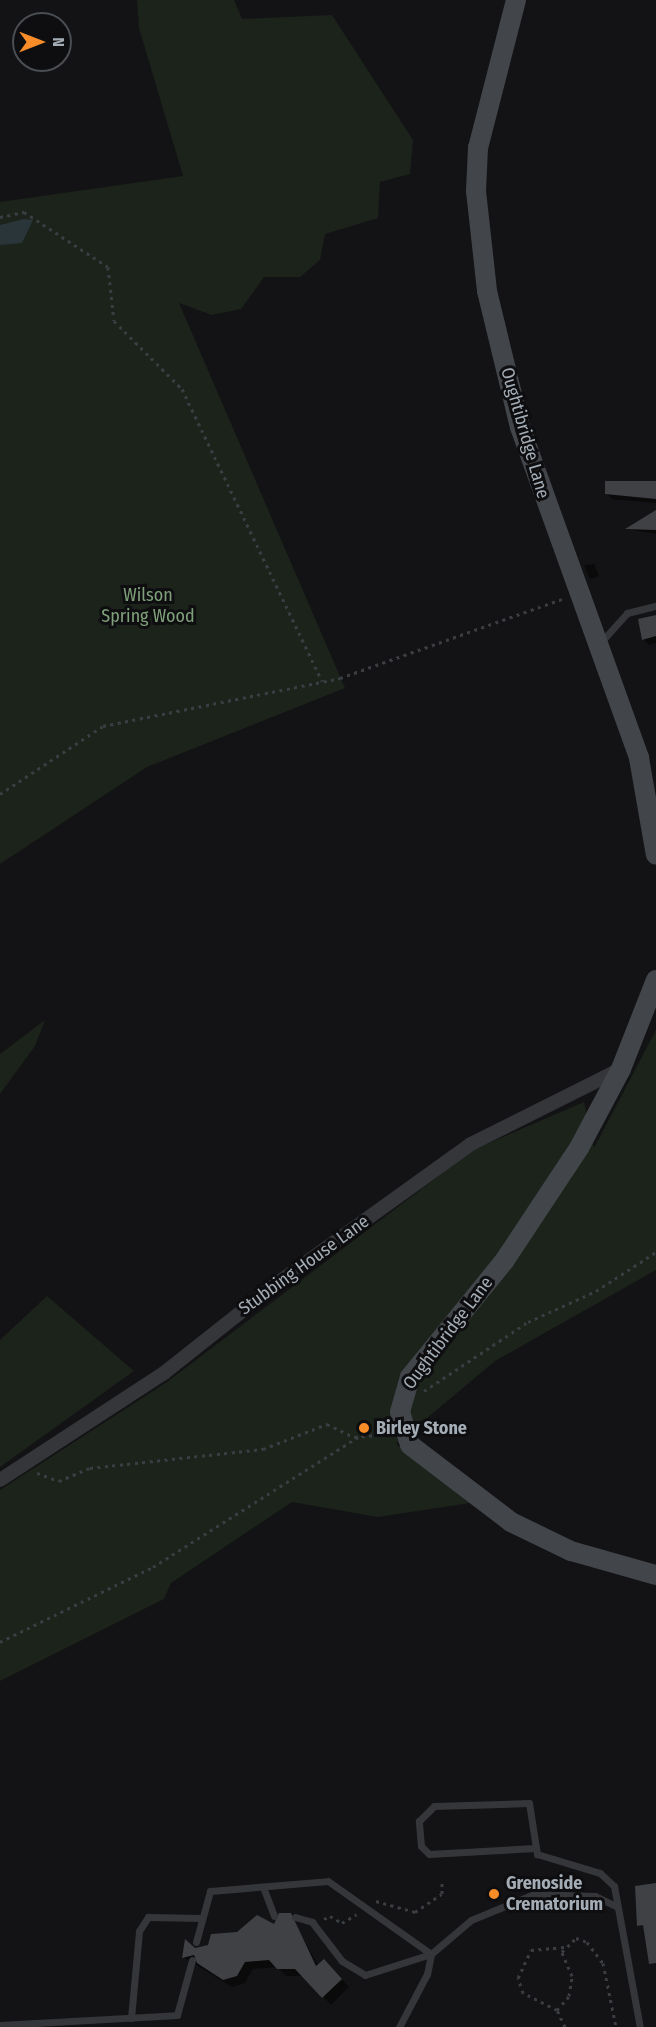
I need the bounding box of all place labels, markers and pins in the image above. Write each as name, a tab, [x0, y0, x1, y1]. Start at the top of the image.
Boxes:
place label: Birley Stone	[376, 1417, 467, 1439]
marker: Birley Stone	[357, 1421, 371, 1435]
place label: Grenoside Crematorium	[506, 1873, 603, 1916]
marker: Grenoside Crematorium	[487, 1887, 501, 1901]

